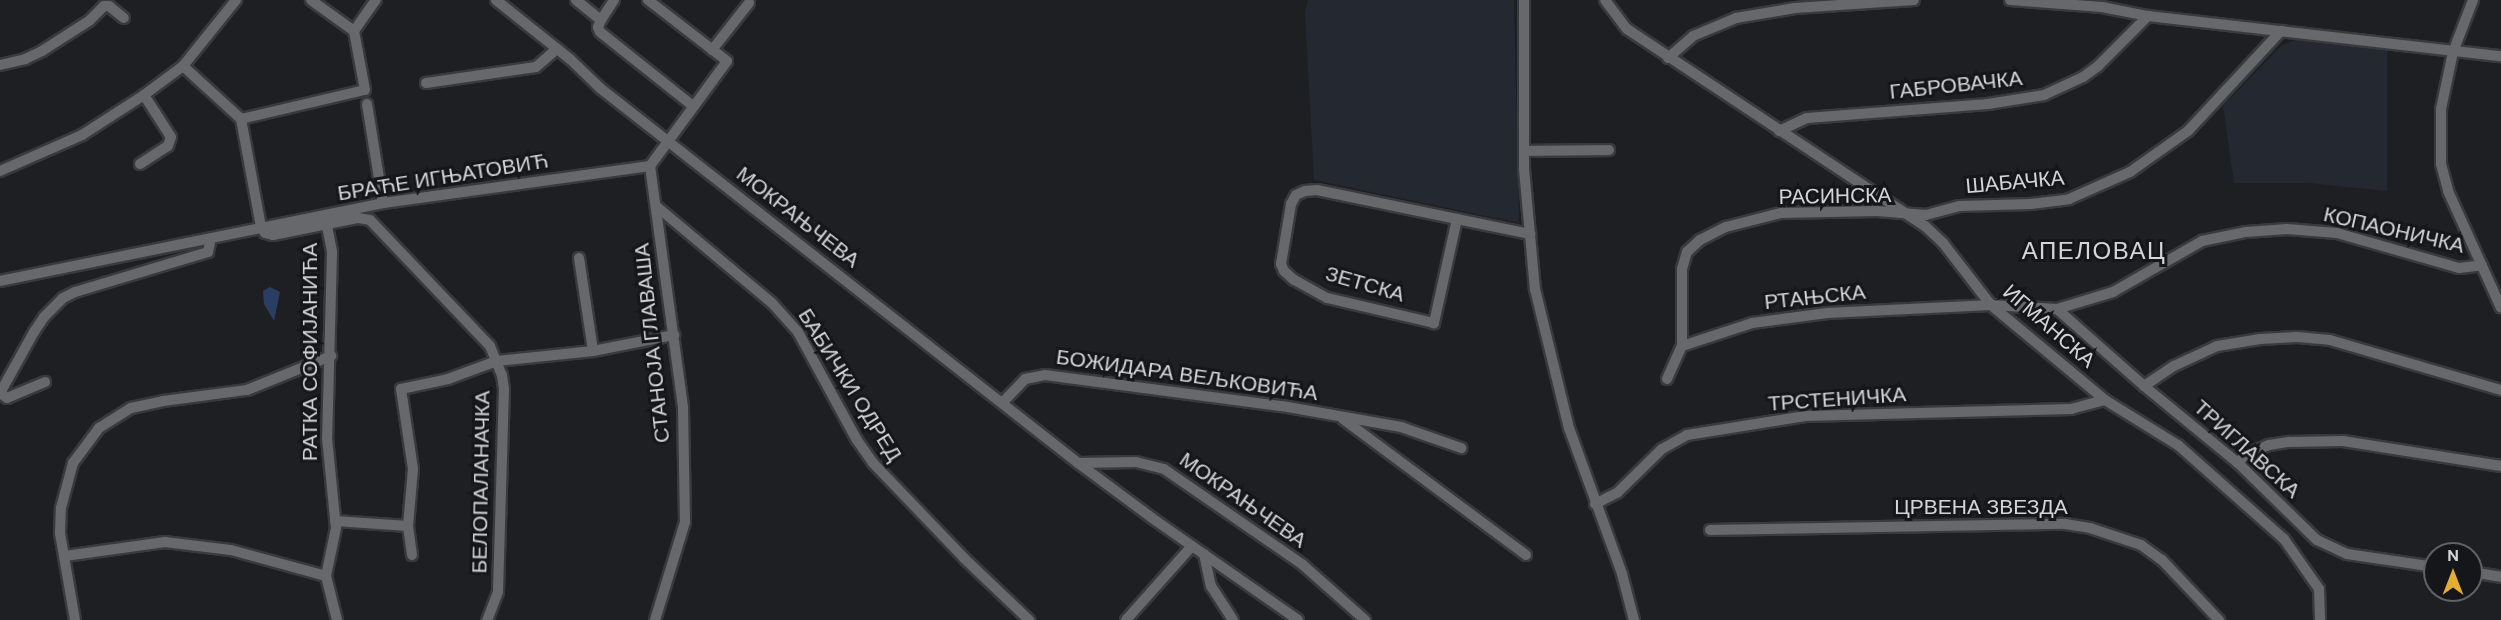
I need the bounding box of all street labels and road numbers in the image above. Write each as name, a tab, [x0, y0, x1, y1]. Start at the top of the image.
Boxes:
street label: ГАБРОВАЧКА	[1888, 65, 2024, 105]
street label: БРАЋЕ ИГЊАТОВИЋ	[336, 148, 550, 206]
street label: МОКРАЊЧЕВА	[731, 161, 865, 273]
street label: ШАБАЧКА	[1965, 165, 2065, 199]
street label: РАСИНСКА	[1778, 182, 1892, 210]
street label: КОПАОНИЧКА	[2321, 202, 2467, 258]
street label: СТАНОЈА ГЛАВАША	[629, 242, 675, 444]
street label: РАТКА СОФИЈАНИЋА	[297, 243, 323, 461]
street label: ЗЕТСКА	[1323, 261, 1407, 307]
street label: РТАЊСКА	[1763, 279, 1867, 315]
street label: ИГМАНСКА	[1998, 279, 2100, 373]
street label: БАБИЧКИ ОДРЕД	[793, 304, 907, 466]
street label: БОЖИДАРА ВЕЉКОВИЋА	[1055, 344, 1319, 406]
street label: ТРСТЕНИЧКА	[1767, 382, 1907, 416]
street label: БЕЛОПАЛАНАЧКА	[467, 390, 495, 574]
street label: ТРИГЛАВСКА	[2189, 395, 2305, 503]
street label: МОКРАЊЧЕВА	[1175, 447, 1311, 553]
street label: ЦРВЕНА ЗВЕЗДА	[1894, 494, 2068, 520]

